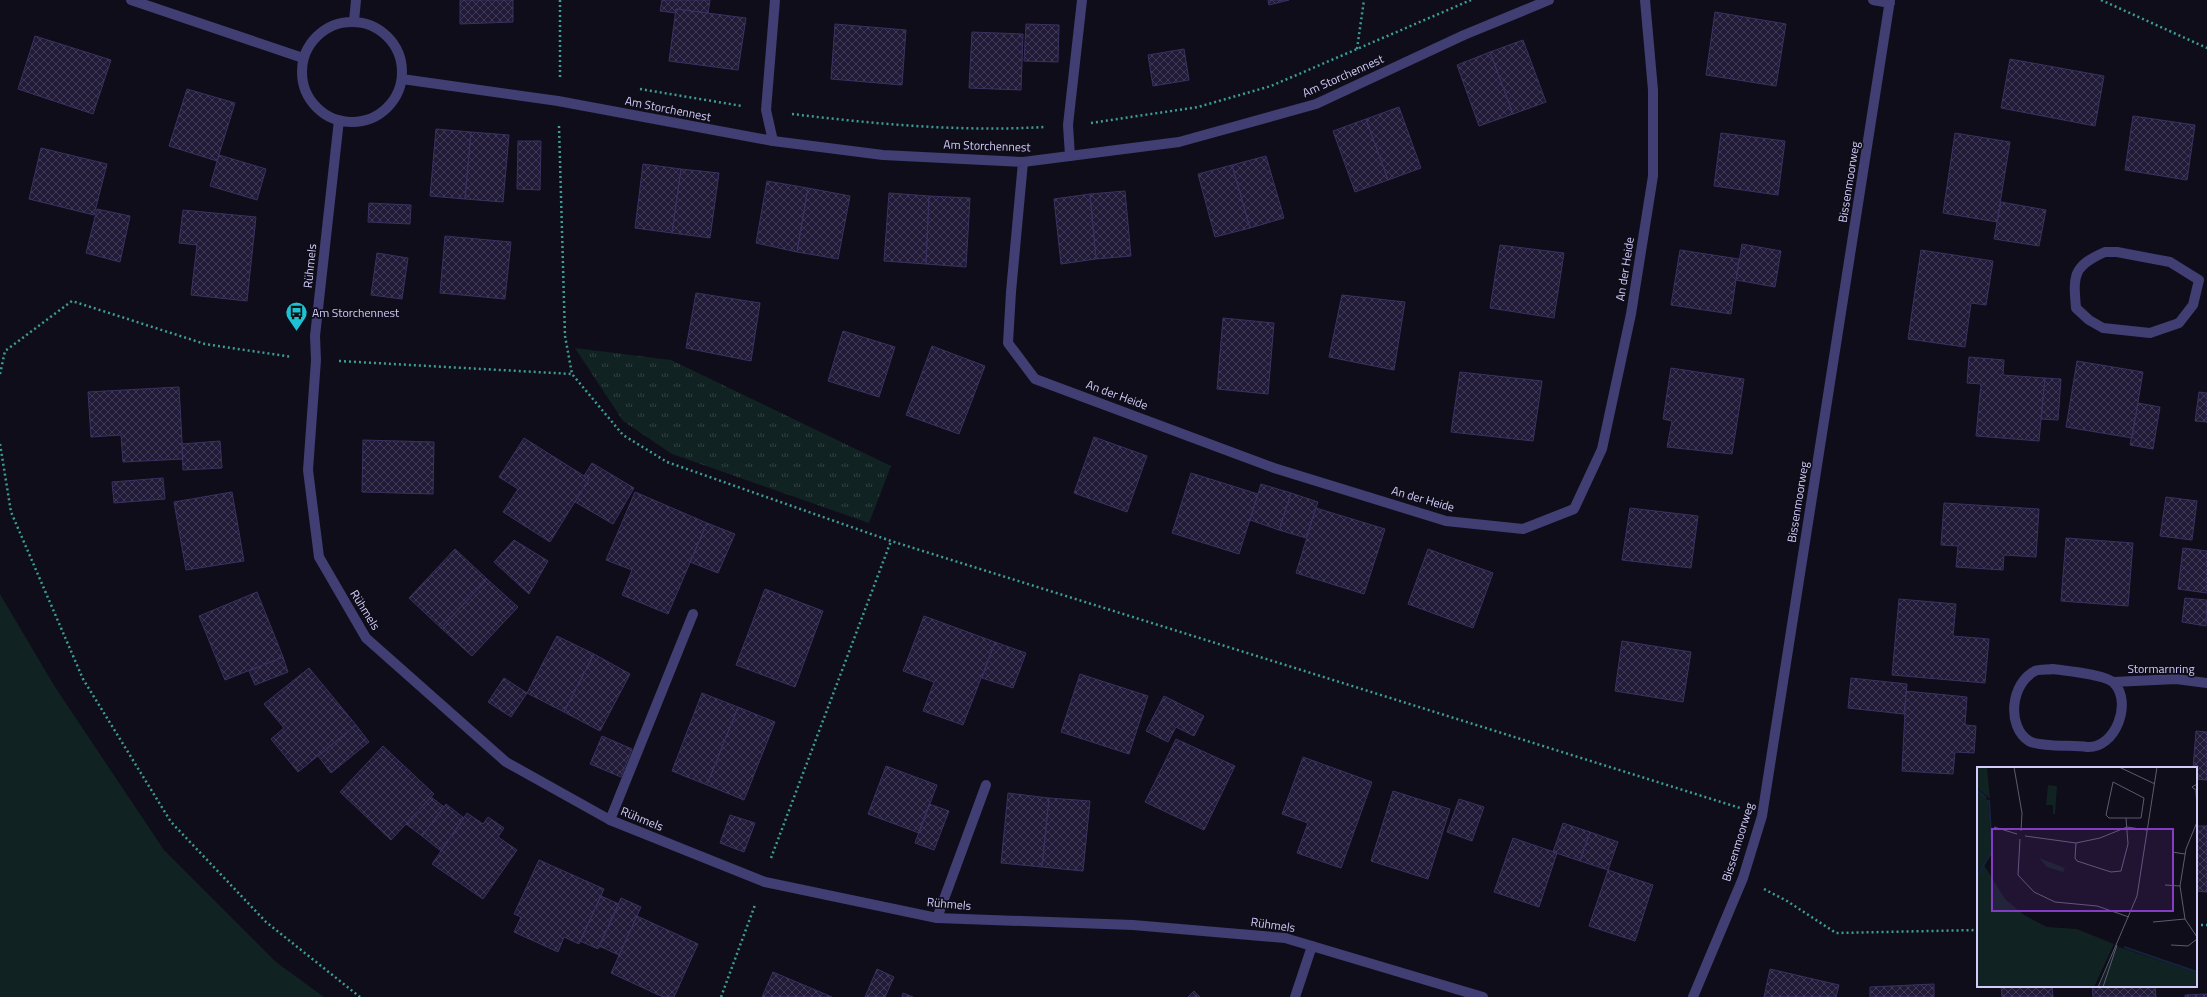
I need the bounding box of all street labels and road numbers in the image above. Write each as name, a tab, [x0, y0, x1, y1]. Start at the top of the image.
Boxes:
street label: Am Storchennest	[1299, 49, 1387, 102]
street label: Am Storchennest	[623, 91, 714, 126]
street label: Am Storchennest	[943, 134, 1032, 157]
street label: Bissenmoorweg	[1833, 140, 1864, 224]
street label: An der Heide	[1610, 236, 1639, 302]
street label: Rühmels	[298, 242, 321, 289]
street label: An der Heide	[1084, 375, 1151, 415]
street label: Bissenmoorweg	[1782, 460, 1813, 544]
street label: An der Heide	[1389, 480, 1457, 517]
street label: Rühmels	[346, 586, 386, 634]
street label: Stormarnring	[2127, 659, 2195, 678]
street label: Bissenmoorweg	[1716, 800, 1759, 884]
street label: Rühmels	[618, 801, 667, 836]
street label: Rühmels	[926, 892, 973, 915]
street label: Rühmels	[1250, 912, 1297, 937]

